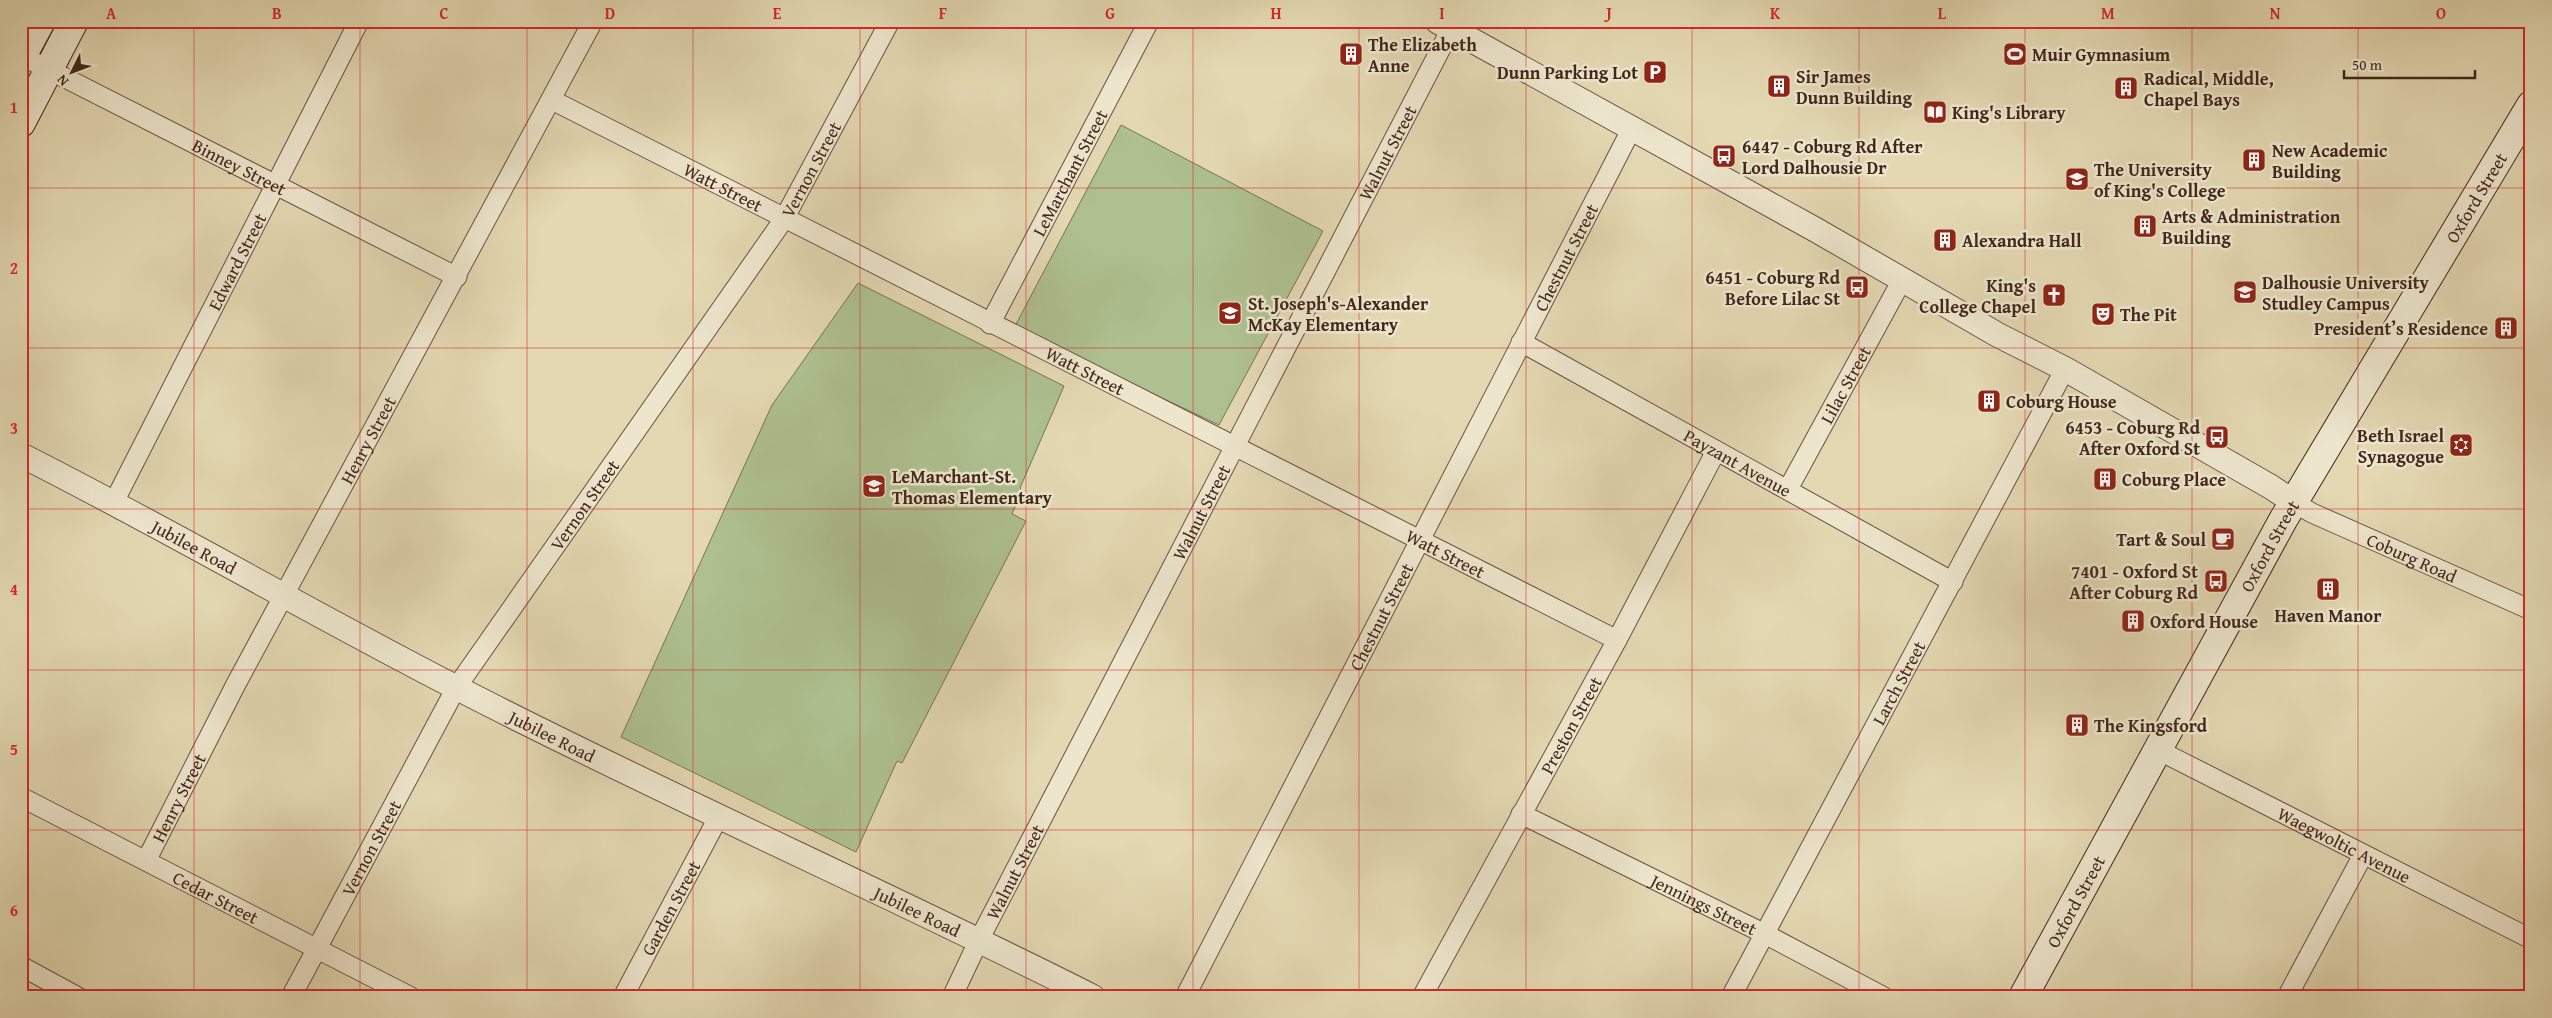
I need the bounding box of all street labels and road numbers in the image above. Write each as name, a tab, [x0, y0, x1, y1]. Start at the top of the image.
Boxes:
street label: Walnut Street	[1351, 100, 1423, 205]
street label: LeMarchant Street	[1025, 104, 1114, 241]
street label: Vernon Street	[774, 116, 848, 222]
street label: Binney Street	[188, 131, 292, 202]
street label: Oxford Street	[2438, 146, 2514, 248]
street label: Watt Street	[679, 155, 768, 218]
street label: Chestnut Street	[1527, 198, 1605, 316]
street label: Edward Street	[200, 207, 273, 315]
street label: Watt Street	[1041, 339, 1130, 402]
street label: Lilac Street	[1813, 340, 1877, 428]
street label: Henry Street	[333, 390, 403, 489]
street label: Payzant Avenue	[1679, 422, 1797, 503]
street label: Vernon Street	[543, 453, 626, 556]
street label: Walnut Street	[1165, 459, 1237, 564]
street label: Oxford Street	[2233, 494, 2306, 597]
street label: Jubilee Road	[145, 511, 242, 581]
street label: Watt Street	[1401, 522, 1490, 585]
street label: Coburg Road	[2363, 525, 2462, 589]
street label: Chestnut Street	[1342, 557, 1420, 675]
street label: Larch Street	[1865, 635, 1932, 730]
street label: Preston Street	[1533, 671, 1609, 779]
street label: Jubilee Road	[503, 702, 600, 769]
street label: Henry Street	[144, 748, 212, 847]
street label: Vernon Street	[334, 794, 408, 901]
street label: Waegwoltic Avenue	[2273, 799, 2416, 890]
street label: Walnut Street	[978, 819, 1051, 924]
street label: Oxford Street	[2039, 850, 2112, 952]
street label: Garden Street	[634, 855, 707, 960]
street label: Cedar Street	[168, 864, 264, 931]
street label: Jennings Street	[1645, 866, 1762, 942]
street label: Jubilee Road	[868, 878, 966, 944]

